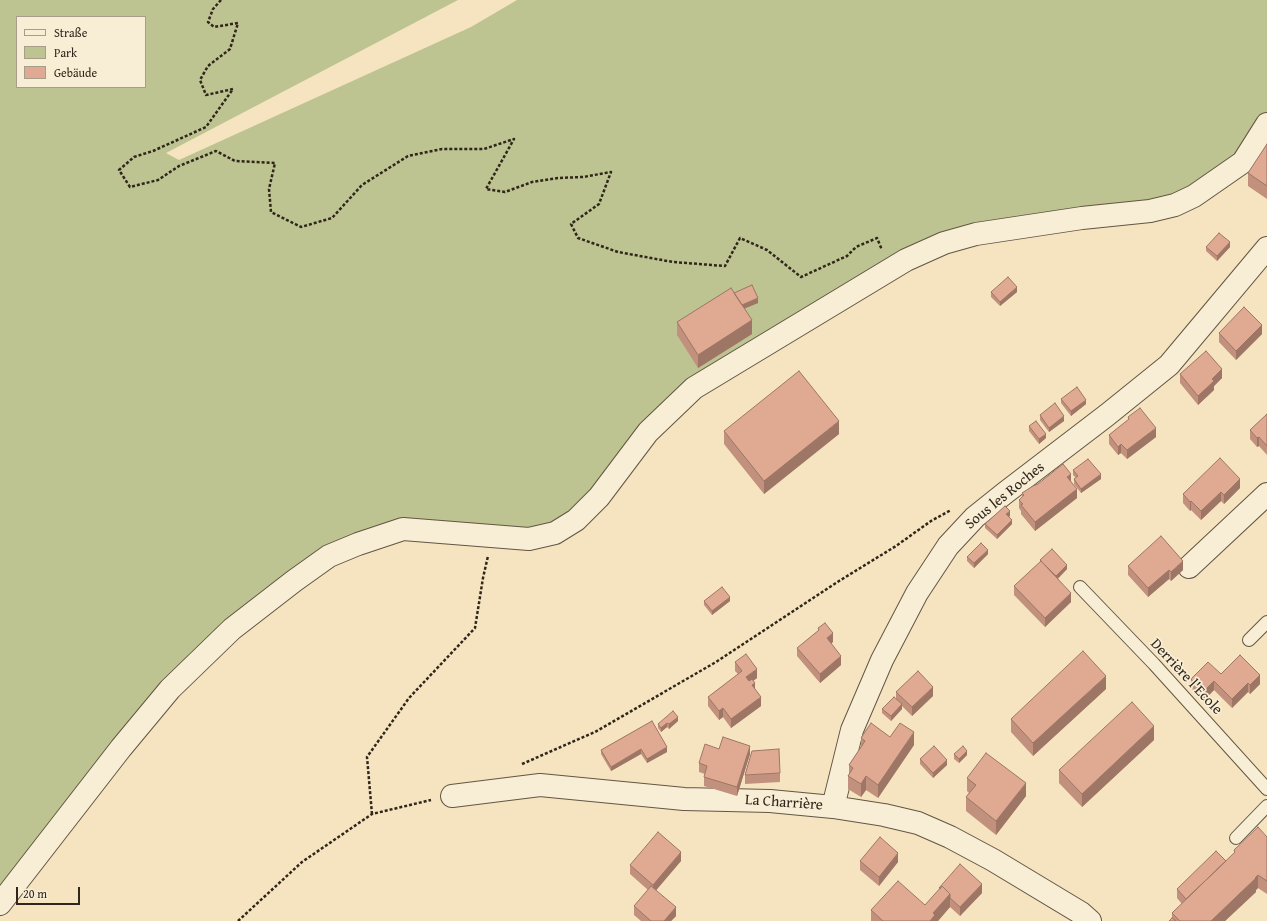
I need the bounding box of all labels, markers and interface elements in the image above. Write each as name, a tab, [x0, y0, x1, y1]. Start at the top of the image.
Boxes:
legend	[16, 16, 146, 88]
text: Straße	[54, 24, 87, 41]
text: Park	[54, 44, 77, 61]
text: Gebäude	[54, 64, 97, 81]
street label: Sous les Roches	[962, 458, 1048, 534]
street label: Derrière l'Ecole	[1146, 635, 1226, 719]
street label: La Charrière	[744, 791, 824, 815]
scale bar	[18, 879, 82, 905]
text: 20 m	[23, 885, 47, 902]

